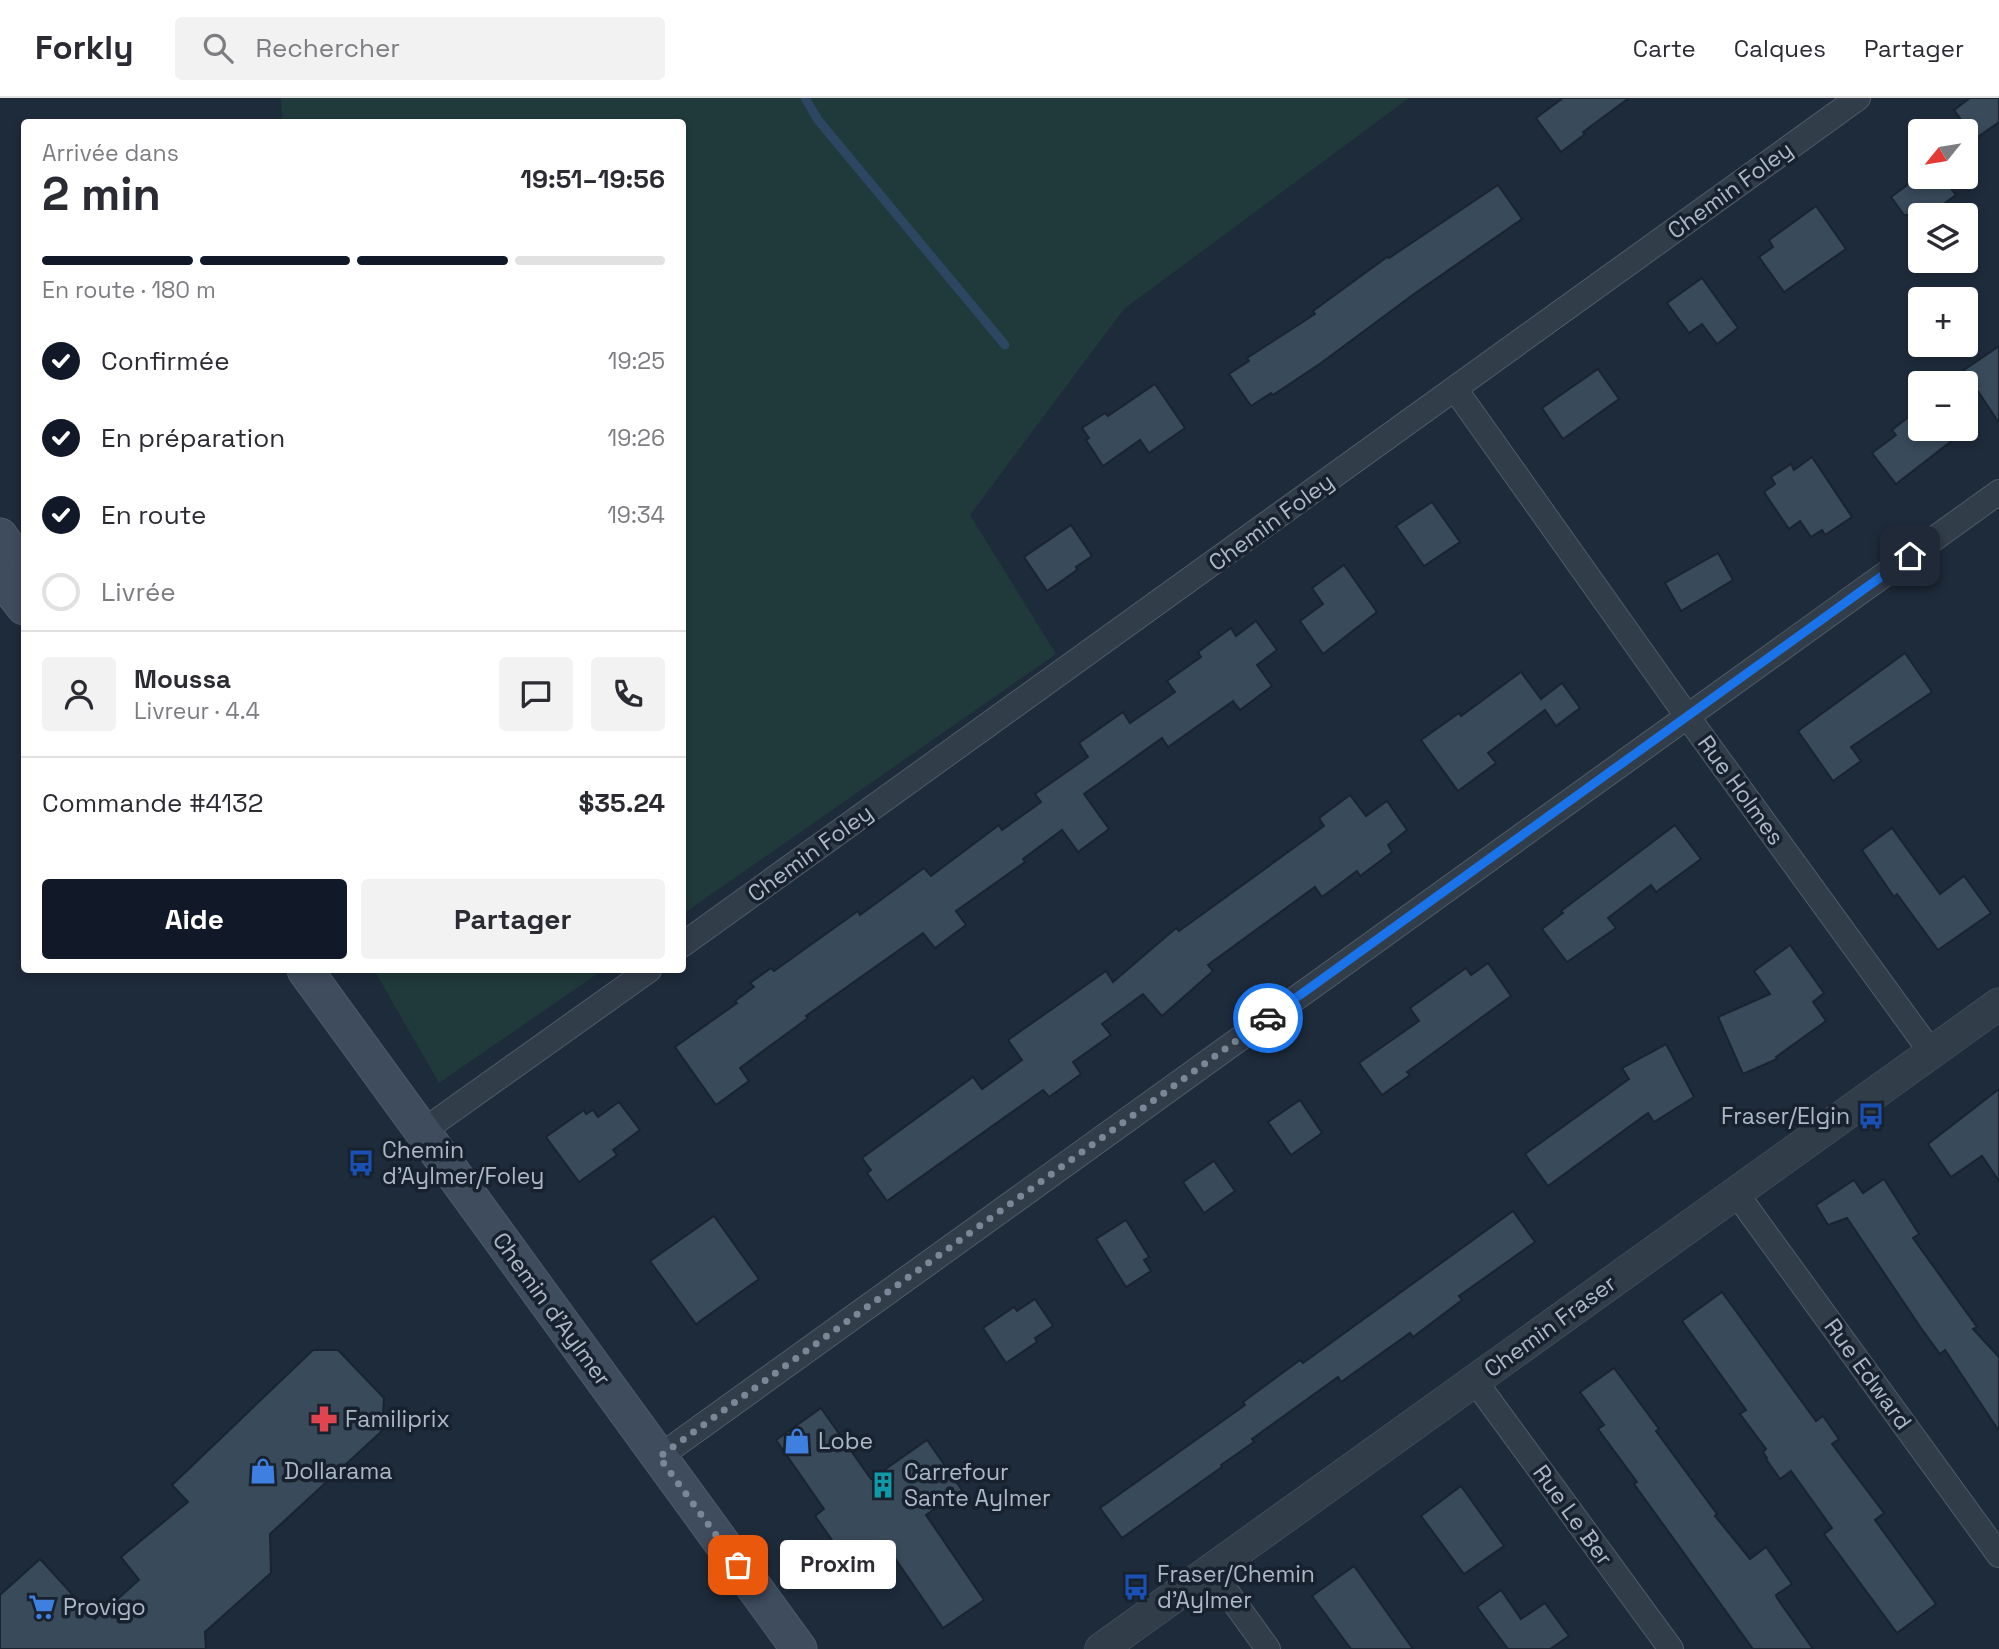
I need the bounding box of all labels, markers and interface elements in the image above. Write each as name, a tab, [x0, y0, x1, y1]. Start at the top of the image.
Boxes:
search box	[175, 17, 665, 80]
text: Forkly	[35, 27, 133, 69]
icon: search	[199, 29, 237, 67]
text: Rechercher	[255, 31, 400, 65]
text: Carte	[1633, 33, 1696, 64]
text: Calques	[1734, 33, 1826, 64]
text: Partager	[1864, 33, 1964, 64]
north arrow	[1908, 119, 1978, 189]
map controls	[1908, 119, 1978, 441]
street label: Chemin Foley	[1661, 134, 1799, 246]
text: Arrivée dans	[42, 138, 179, 168]
text: 19:51–19:56	[520, 162, 665, 196]
text: 2 min	[42, 165, 161, 223]
button: layers	[1908, 203, 1978, 273]
text: En route · 180 m	[42, 275, 216, 305]
button: +	[1908, 287, 1978, 357]
icon: check	[42, 342, 80, 380]
text: Confirmée	[101, 344, 230, 378]
text: 19:25	[608, 346, 665, 376]
button: −	[1908, 371, 1978, 441]
icon: check	[42, 419, 80, 457]
text: En préparation	[101, 421, 285, 455]
text: 19:26	[608, 423, 665, 453]
street label: Chemin Foley	[1202, 466, 1340, 578]
icon: check	[42, 496, 80, 534]
text: En route	[101, 498, 206, 532]
text: 19:34	[607, 500, 665, 530]
pin	[1880, 526, 1940, 586]
icon: home	[1891, 537, 1929, 575]
text: Livrée	[101, 575, 176, 609]
button: person	[42, 657, 116, 731]
button: chat	[499, 657, 573, 731]
button: phone	[591, 657, 665, 731]
text: Moussa	[134, 662, 231, 696]
text: Livreur · 4.4	[134, 696, 260, 726]
street label: Rue Holmes	[1691, 729, 1791, 851]
text: Commande #4132	[42, 786, 263, 820]
text: $35.24	[579, 786, 665, 820]
street label: Chemin Foley	[741, 797, 879, 909]
button: Aide	[42, 879, 347, 959]
button: Partager	[361, 879, 665, 959]
courier	[1233, 983, 1303, 1053]
icon: car	[1249, 999, 1287, 1037]
place label: Fraser/Elgin	[1721, 1101, 1850, 1131]
bus stop icon: Fraser/Elgin	[1856, 1101, 1886, 1131]
place label: Chemin d'Aylmer/Foley	[382, 1135, 544, 1191]
bus stop icon: Chemin d'Aylmer/Foley	[346, 1148, 376, 1178]
street label: Chemin d'Aylmer	[486, 1226, 618, 1392]
street label: Chemin Fraser	[1478, 1268, 1622, 1384]
street label: Rue Edward	[1818, 1312, 1918, 1436]
pharmacy icon: Familiprix	[309, 1404, 339, 1434]
place label: Familiprix	[345, 1404, 450, 1434]
shop icon: Lobe	[782, 1426, 812, 1456]
place label: Lobe	[818, 1426, 873, 1456]
shop icon: Dollarama	[248, 1456, 278, 1486]
place label: Dollarama	[284, 1456, 392, 1486]
place label: Carrefour Sante Aylmer	[904, 1457, 1051, 1513]
street label: Rue Le Ber	[1526, 1459, 1620, 1571]
building icon: Carrefour Sante Aylmer	[868, 1470, 898, 1500]
pin	[708, 1535, 768, 1595]
callout: Proxim	[780, 1540, 896, 1590]
icon: bag	[719, 1546, 757, 1584]
text: Proxim	[800, 1549, 876, 1579]
place label: Fraser/Chemin d'Aylmer	[1157, 1559, 1315, 1615]
bus stop icon: Fraser/Chemin d'Aylmer	[1121, 1572, 1151, 1602]
supermarket icon: Provigo	[27, 1592, 57, 1622]
place label: Provigo	[63, 1592, 146, 1622]

